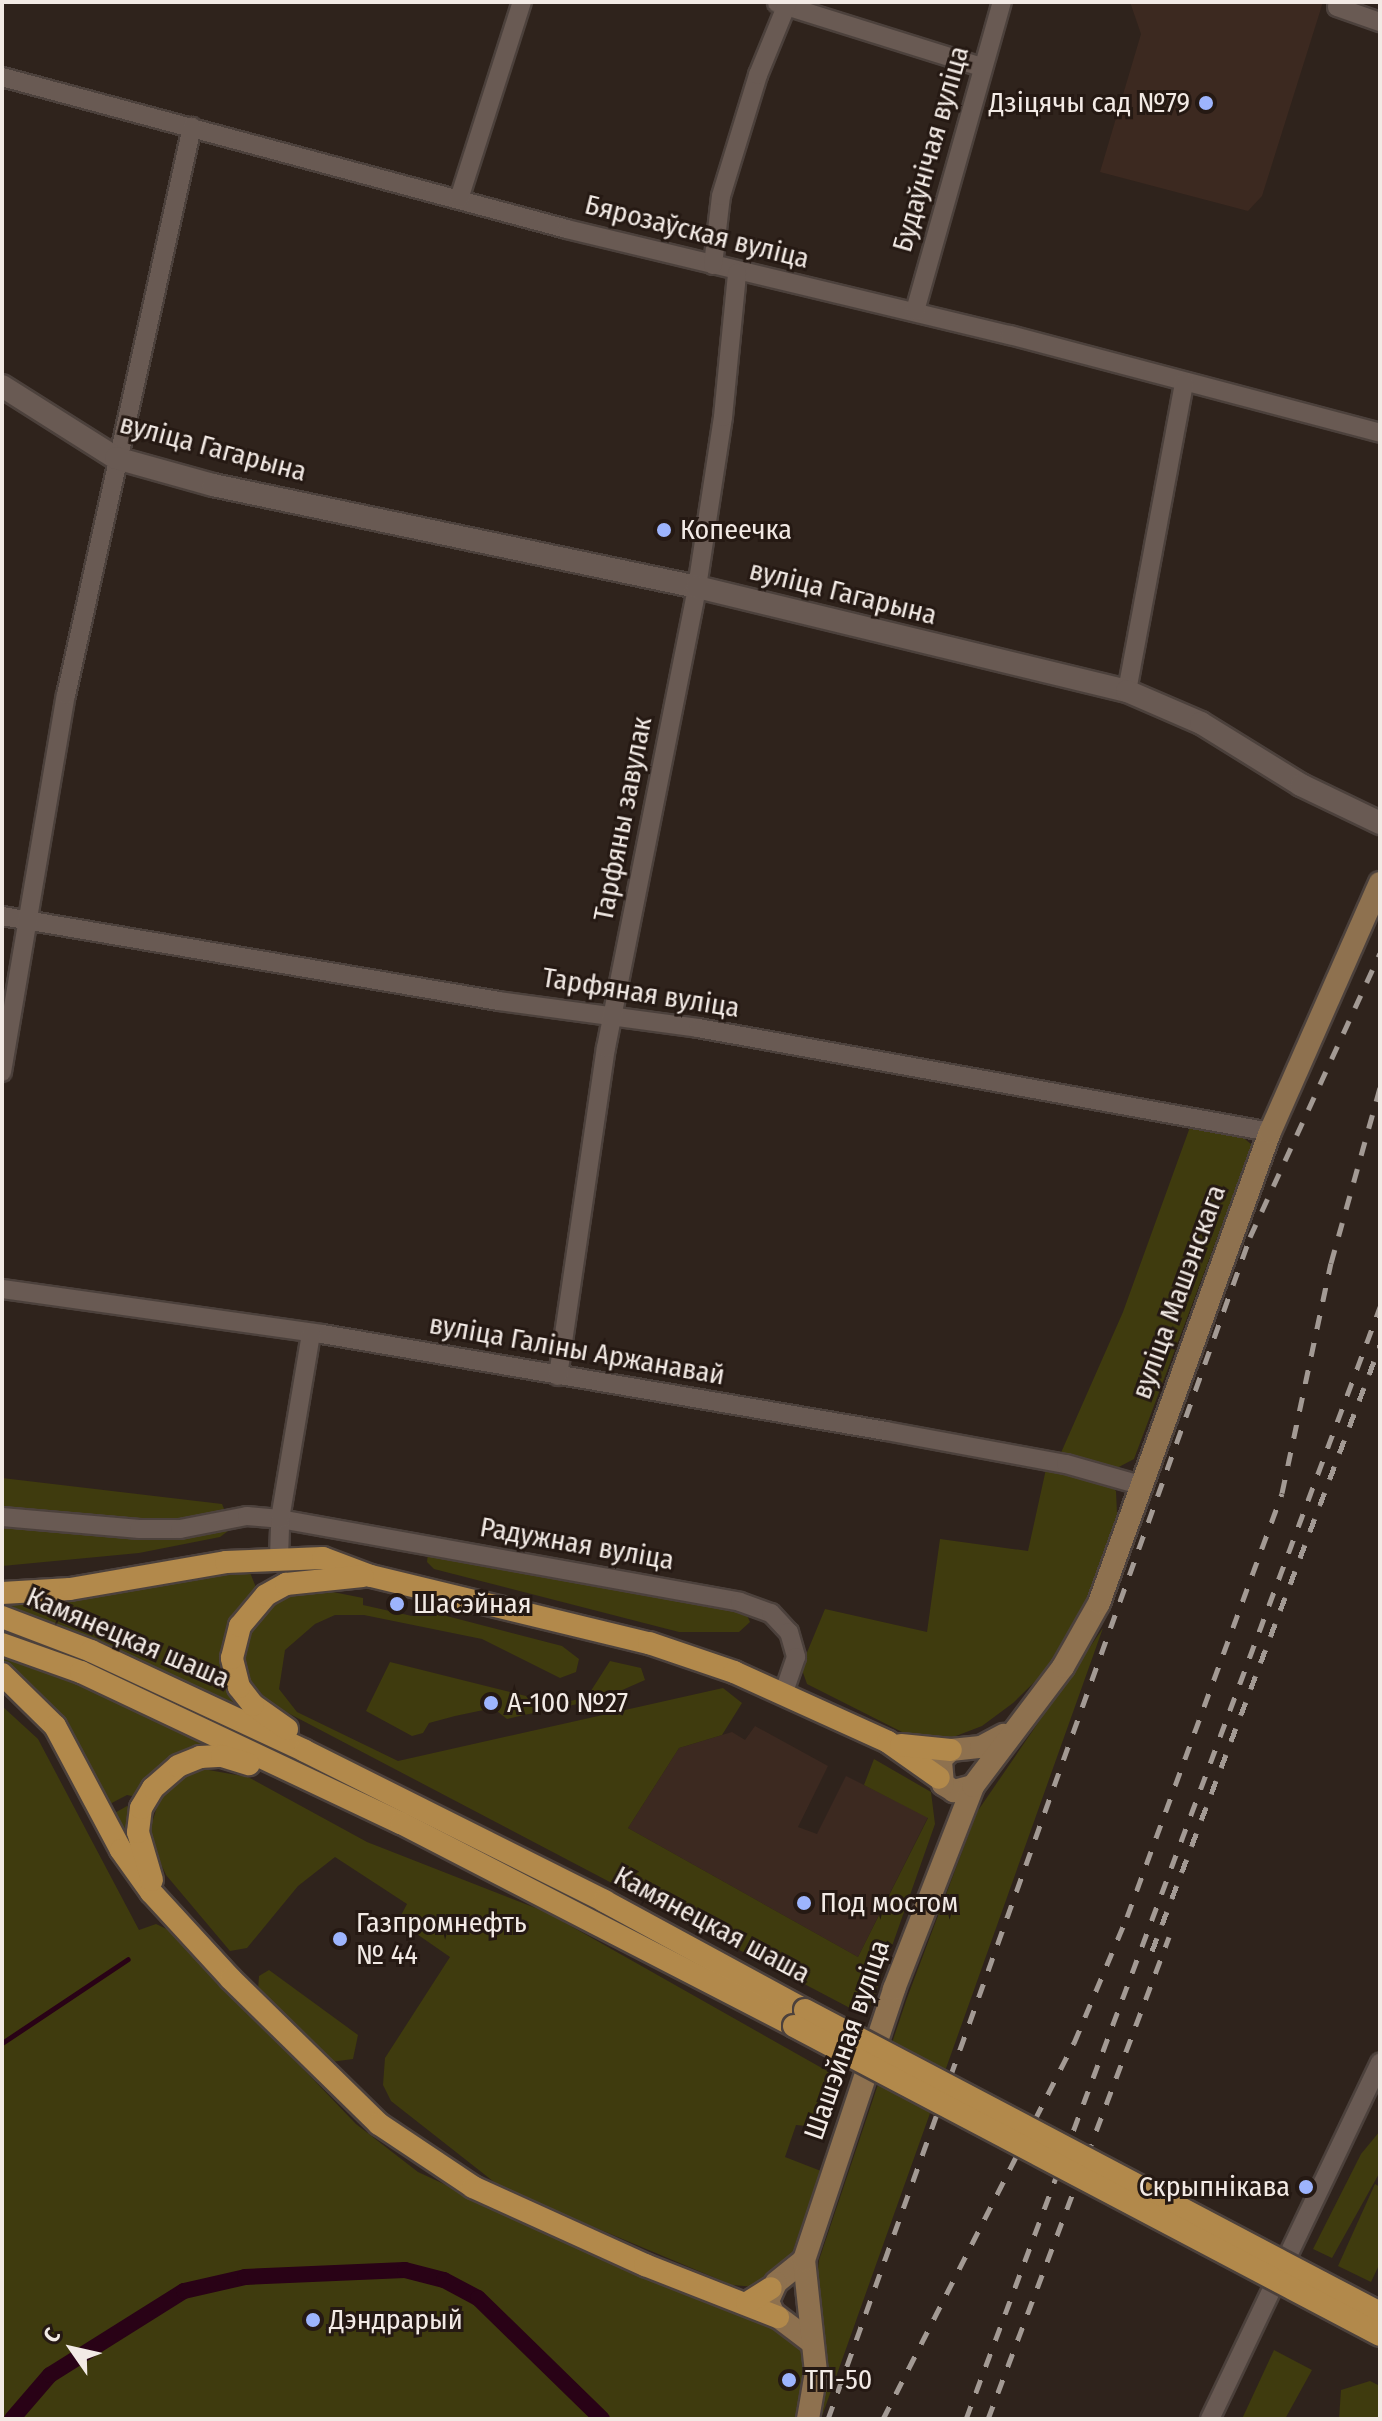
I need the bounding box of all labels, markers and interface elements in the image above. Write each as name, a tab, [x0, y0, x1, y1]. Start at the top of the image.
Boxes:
street label: Будаўнічая вуліца	[886, 42, 976, 256]
place label: Дзіцячы сад №79	[989, 86, 1190, 120]
marker: Дзіцячы сад №79	[1197, 94, 1215, 112]
street label: Бярозаўская вуліца	[581, 188, 813, 276]
street label: вуліца Гагарына	[116, 407, 310, 489]
place label: Копеечка	[680, 513, 792, 547]
marker: Копеечка	[655, 521, 673, 539]
street label: вуліца Гагарына	[746, 553, 940, 633]
street label: Тарфяны завулак	[587, 714, 659, 924]
street label: Тарфяная вуліца	[540, 961, 742, 1025]
street label: вуліца Машэнскага	[1125, 1180, 1233, 1404]
street label: вуліца Галіны Аржанавай	[427, 1307, 727, 1393]
street label: Радужная вуліца	[477, 1510, 677, 1578]
street label: Камянецкая шаша	[21, 1580, 235, 1696]
place label: Шасэйная	[413, 1587, 532, 1621]
marker: Шасэйная	[388, 1595, 406, 1613]
place label: А-100 №27	[507, 1686, 628, 1720]
marker: А-100 №27	[482, 1694, 500, 1712]
street label: Камянецкая шаша	[608, 1859, 816, 1991]
place label: Под мостом	[820, 1886, 958, 1920]
marker: Под мостом	[795, 1894, 813, 1912]
place label: Газпромнефть № 44	[356, 1906, 527, 1972]
marker: Газпромнефть № 44	[331, 1930, 349, 1948]
street label: Шашэйная вуліца	[797, 1936, 897, 2144]
place label: Скрыпнікава	[1139, 2170, 1290, 2204]
marker: Скрыпнікава	[1297, 2178, 1315, 2196]
place label: Дэндрарый	[329, 2303, 463, 2337]
north arrow	[32, 2309, 112, 2389]
marker: Дэндрарый	[304, 2311, 322, 2329]
text: С	[37, 2323, 66, 2348]
place label: ТП-50	[805, 2363, 872, 2397]
marker: ТП-50	[780, 2371, 798, 2389]

